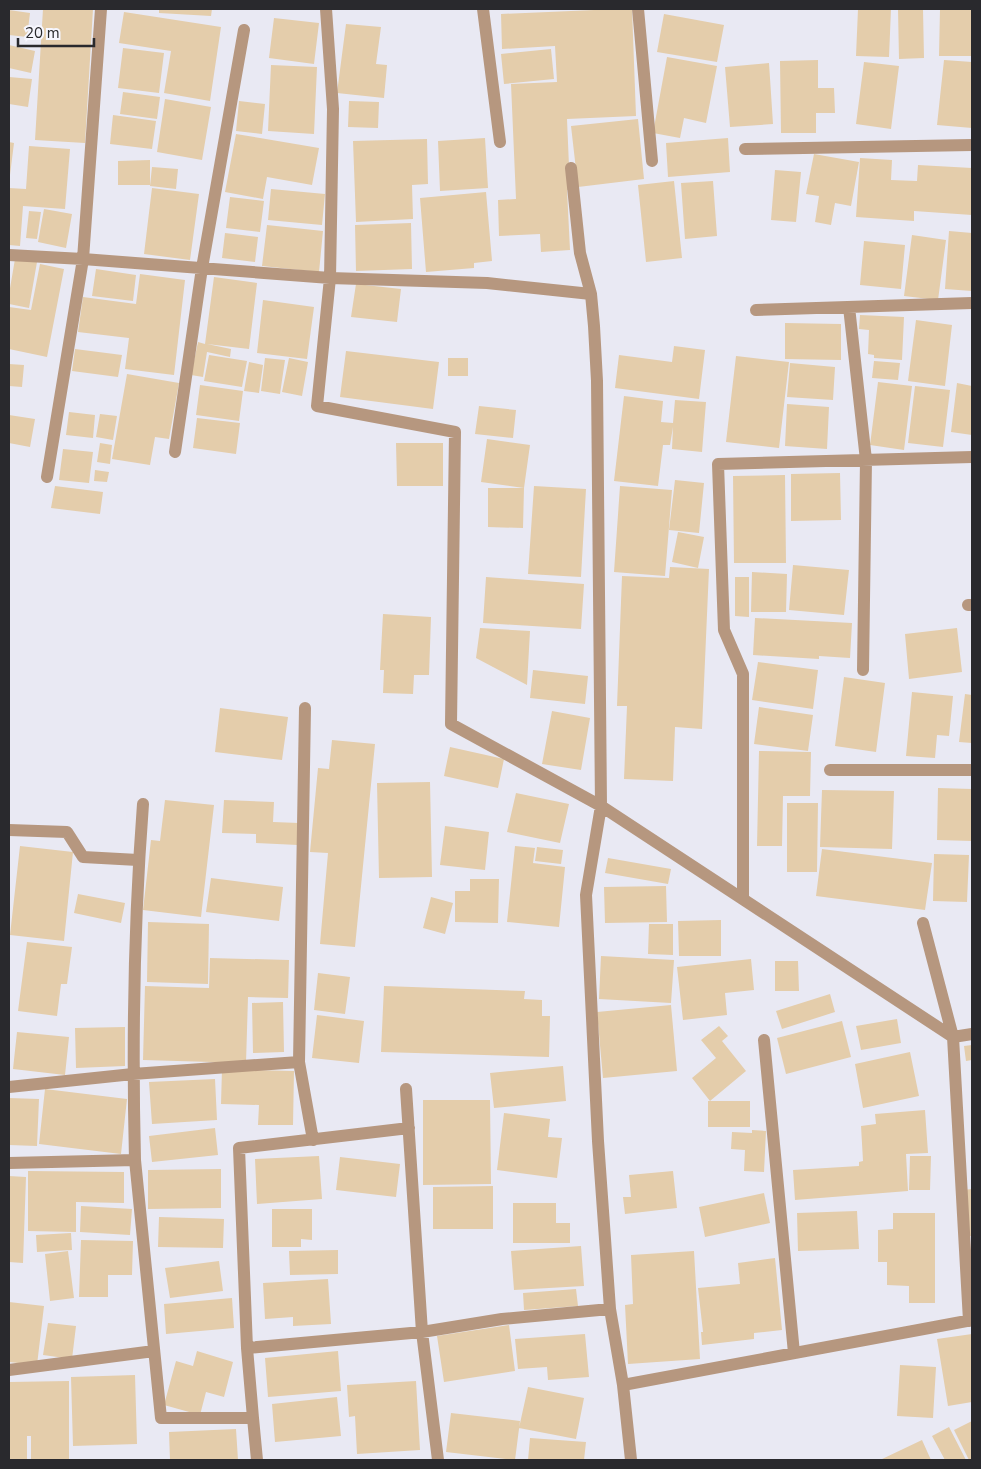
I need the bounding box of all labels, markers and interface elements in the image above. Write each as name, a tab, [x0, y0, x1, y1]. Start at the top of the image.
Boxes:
scale bar	[18, 15, 94, 47]
text: 20 m	[25, 23, 60, 43]

